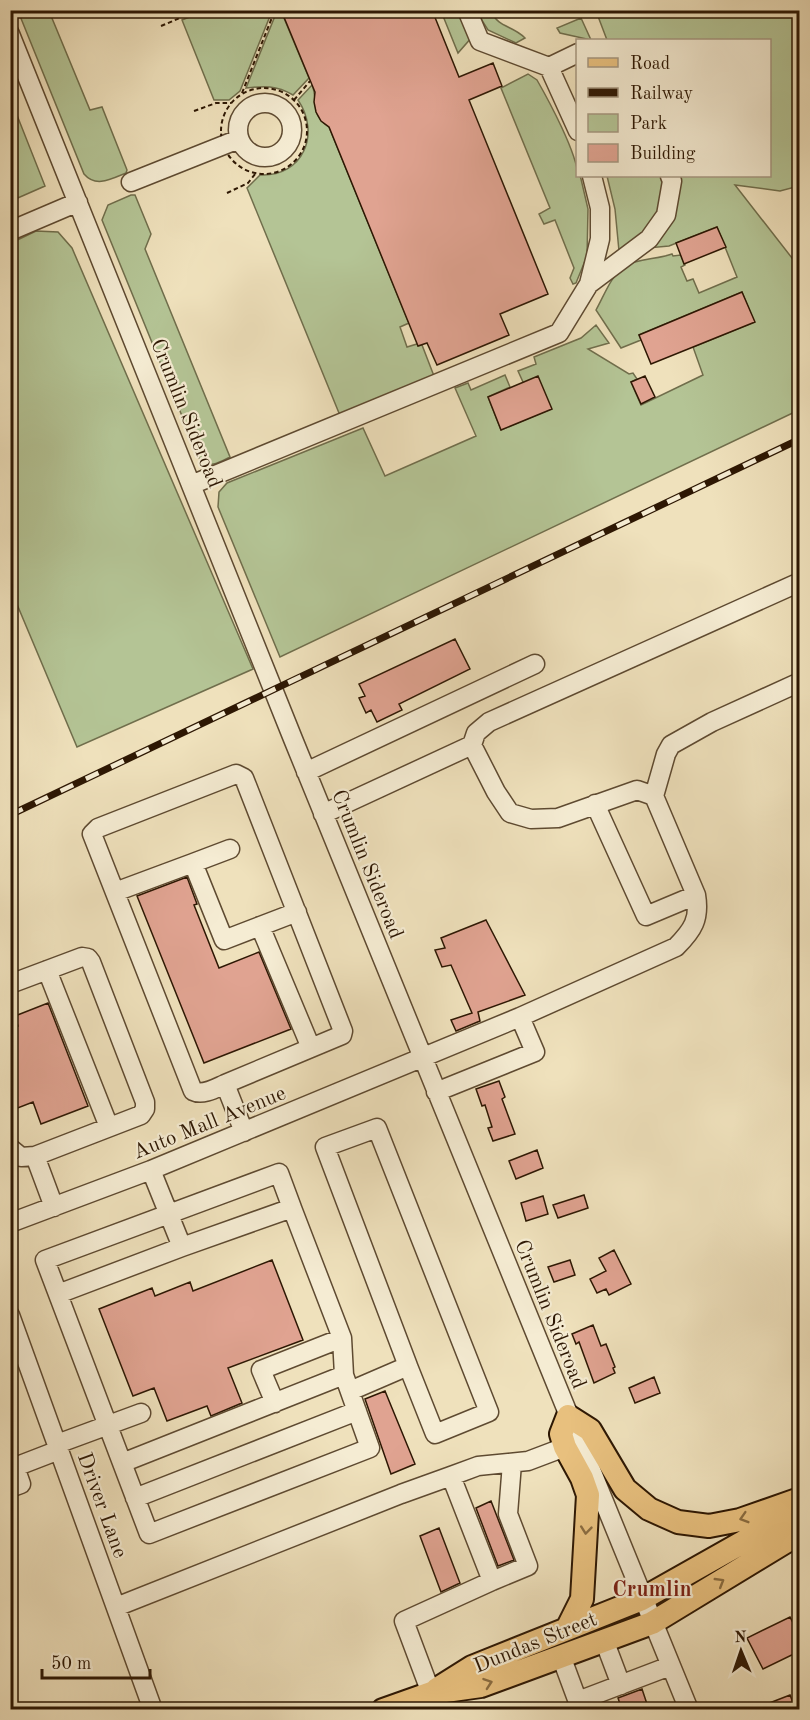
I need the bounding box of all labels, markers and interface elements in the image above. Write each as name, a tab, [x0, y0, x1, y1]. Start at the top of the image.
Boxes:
legend	[576, 39, 771, 177]
text: Road	[630, 55, 670, 73]
text: Railway	[630, 85, 693, 103]
text: Park	[630, 115, 667, 133]
text: Building	[630, 145, 696, 163]
street label: Crumlin Sideroad	[146, 336, 225, 491]
street label: Crumlin Sideroad	[327, 787, 406, 942]
street label: Auto Mall Avenue	[130, 1083, 289, 1164]
street label: Crumlin Sideroad	[510, 1237, 589, 1392]
street label: Driver Lane	[73, 1450, 130, 1561]
one-way arrow	[739, 1511, 750, 1523]
one-way arrow	[580, 1526, 593, 1535]
one-way arrow	[714, 1577, 724, 1589]
district label: Crumlin	[612, 1579, 692, 1601]
street label: Dundas Street	[471, 1609, 600, 1678]
north arrow	[711, 1621, 771, 1681]
text: N	[734, 1630, 748, 1646]
scale bar	[42, 1642, 150, 1680]
text: 50 m	[51, 1655, 91, 1673]
one-way arrow	[483, 1678, 493, 1690]

